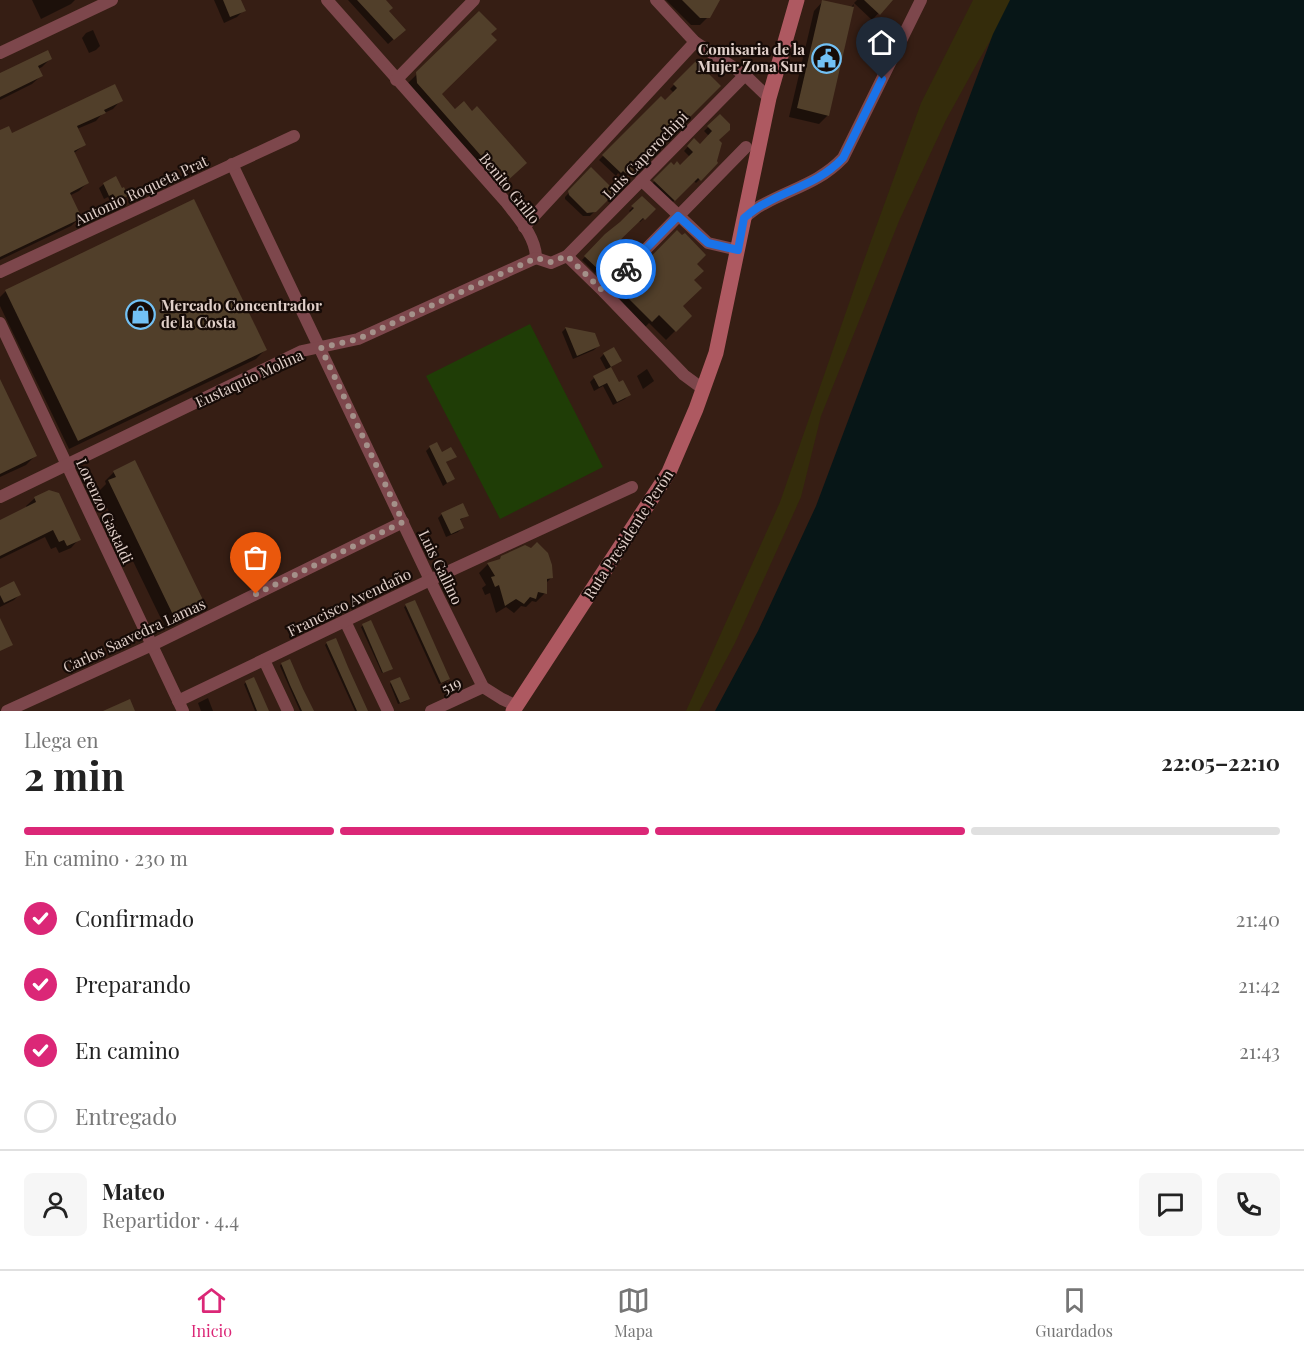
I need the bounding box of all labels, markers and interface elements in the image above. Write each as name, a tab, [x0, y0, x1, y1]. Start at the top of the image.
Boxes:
pin	[856, 17, 907, 79]
icon: home	[865, 26, 898, 59]
place label: Comisaria de la Mujer Zona Sur	[697, 39, 805, 76]
public building icon: Comisaria de la Mujer Zona Sur	[810, 42, 842, 74]
street label: Luis Caperochipi	[598, 106, 692, 203]
street label: Benito Grillo	[475, 148, 545, 228]
street label: Antonio Roqueta Prat	[70, 150, 211, 230]
courier	[596, 239, 656, 299]
icon: bike	[610, 253, 643, 286]
place label: Mercado Concentrador de la Costa	[161, 295, 322, 332]
shop icon: Mercado Concentrador de la Costa	[124, 298, 156, 330]
street label: Eustaquio Molina	[192, 344, 307, 412]
street label: Lorenzo Gastaldi	[72, 455, 138, 567]
street label: Ruta Presidente Perón	[579, 466, 677, 602]
street label: Luis Gallino	[414, 526, 468, 608]
pin	[230, 532, 281, 594]
icon: bag	[239, 541, 272, 574]
street label: Francisco Avendaño	[284, 563, 414, 641]
street label: Carlos Saavedra Lamas	[60, 593, 208, 677]
street label: 519	[438, 672, 464, 698]
text: Llega en	[24, 726, 99, 753]
text: 22:05–22:10	[1161, 747, 1280, 777]
text: 2 min	[24, 749, 125, 801]
text: En camino · 230 m	[24, 844, 188, 871]
icon: check	[24, 902, 57, 935]
text: Confirmado	[75, 903, 194, 933]
text: 21:40	[1236, 905, 1280, 932]
icon: check	[24, 968, 57, 1001]
text: Preparando	[75, 969, 191, 999]
text: 21:42	[1238, 971, 1280, 998]
icon: check	[24, 1034, 57, 1067]
text: En camino	[75, 1035, 180, 1065]
text: 21:43	[1239, 1037, 1280, 1064]
text: Entregado	[75, 1101, 177, 1131]
button: person	[24, 1173, 87, 1236]
button: chat	[1139, 1173, 1202, 1236]
button: phone	[1217, 1173, 1280, 1236]
text: Mateo	[102, 1176, 165, 1206]
text: Repartidor · 4.4	[102, 1206, 239, 1233]
tab: Inicio	[191, 1284, 232, 1341]
tab: Mapa	[614, 1284, 653, 1341]
tab: Guardados	[1035, 1284, 1113, 1341]

